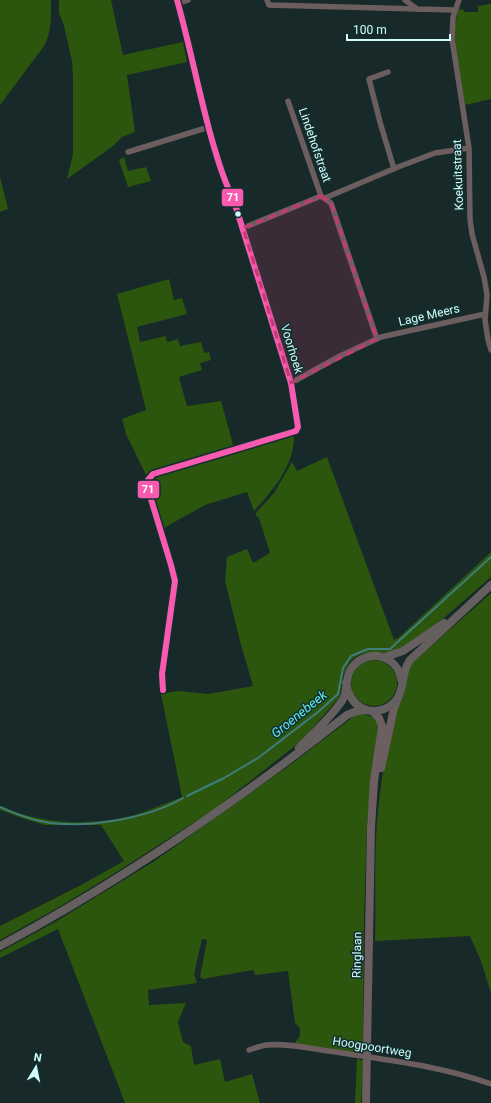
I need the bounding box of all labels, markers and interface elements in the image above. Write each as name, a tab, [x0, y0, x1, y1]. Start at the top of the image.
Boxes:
scale bar	[347, 16, 450, 42]
text: 100 m	[353, 23, 387, 37]
street label: Lindehofstraat	[296, 106, 334, 184]
street label: Koekuitstraat	[450, 139, 466, 211]
line badge: 71	[221, 188, 244, 207]
text: 71	[227, 191, 239, 204]
unlabelled marker	[233, 209, 243, 219]
street label: Lage Meers	[397, 301, 461, 329]
street label: Voorhoek	[278, 323, 306, 376]
line badge: 71	[137, 480, 160, 499]
text: 71	[142, 483, 154, 496]
water label: Groenebeek	[268, 687, 330, 741]
street label: Ringlaan	[350, 932, 364, 978]
street label: Hoogpoortweg	[331, 1034, 413, 1060]
north arrow	[16, 1047, 56, 1087]
text: N	[33, 1051, 43, 1065]

